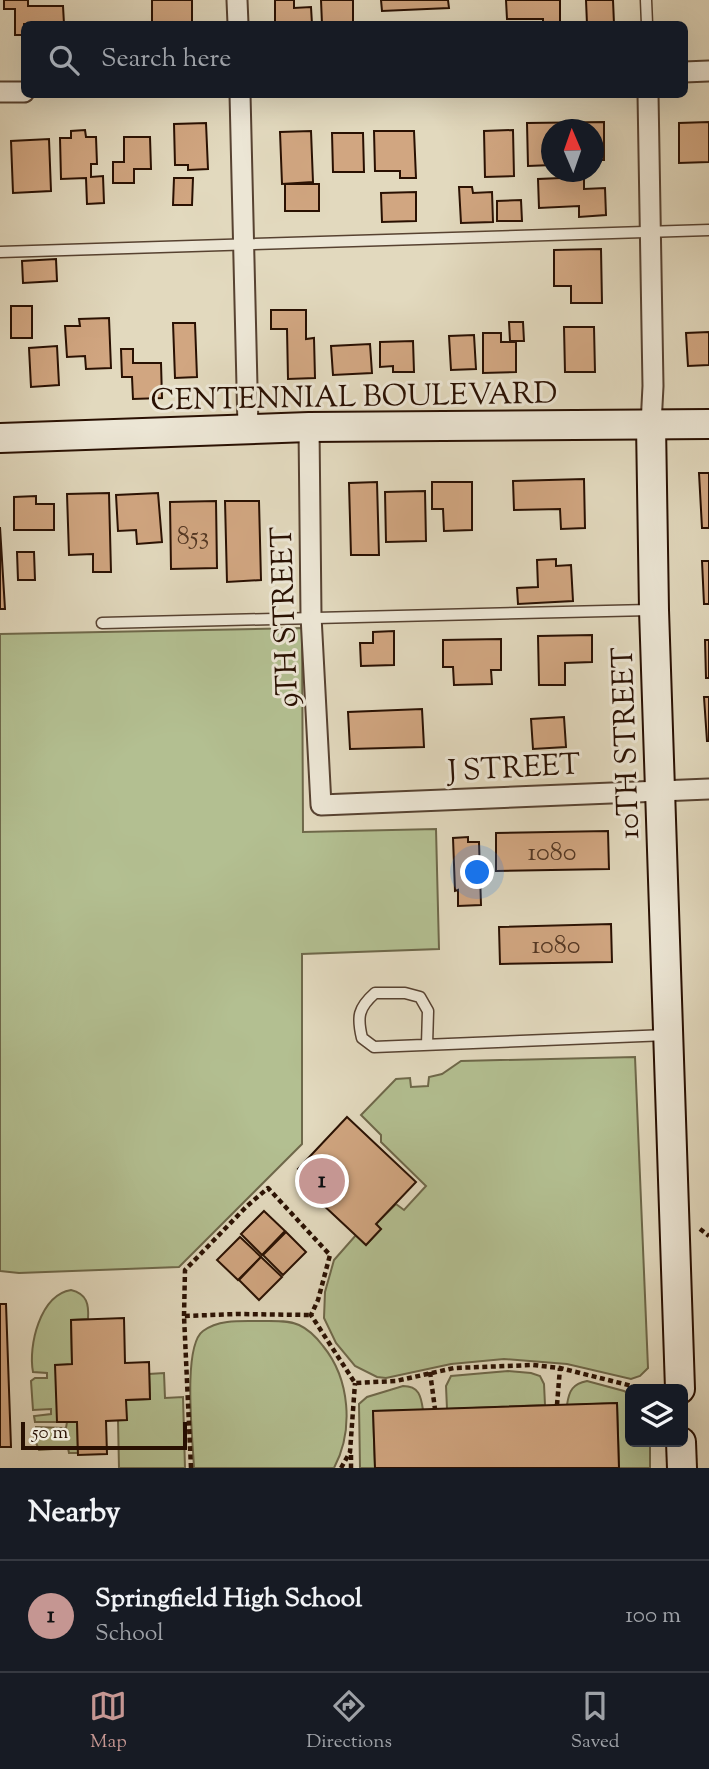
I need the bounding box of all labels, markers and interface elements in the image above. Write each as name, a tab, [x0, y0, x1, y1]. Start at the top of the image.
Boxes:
search box	[21, 21, 688, 98]
icon: search	[45, 41, 83, 79]
text: Search here	[101, 41, 231, 78]
north arrow	[541, 119, 604, 182]
street label: CENTENNIAL BOULEVARD	[150, 373, 558, 424]
house number: 853	[177, 519, 209, 556]
street label: 9TH STREET	[262, 526, 311, 708]
street label: 10TH STREET	[603, 646, 652, 840]
street label: J STREET	[445, 745, 582, 795]
house number: 1080	[527, 835, 577, 872]
your location	[460, 855, 494, 889]
house number: 1080	[531, 928, 581, 965]
pin: 1	[299, 1155, 345, 1207]
map controls	[625, 1384, 688, 1447]
button: layers	[625, 1384, 688, 1447]
scale bar	[21, 1419, 187, 1451]
text: 50 m	[32, 1420, 68, 1447]
text: Nearby	[28, 1492, 120, 1535]
text: Springfield High School	[95, 1581, 362, 1618]
text: 1	[47, 1600, 55, 1633]
text: 100 m	[625, 1600, 681, 1633]
text: School	[95, 1618, 164, 1651]
tab: Map	[89, 1687, 127, 1756]
tab: Directions	[306, 1687, 392, 1756]
tab: Saved	[571, 1687, 620, 1756]

